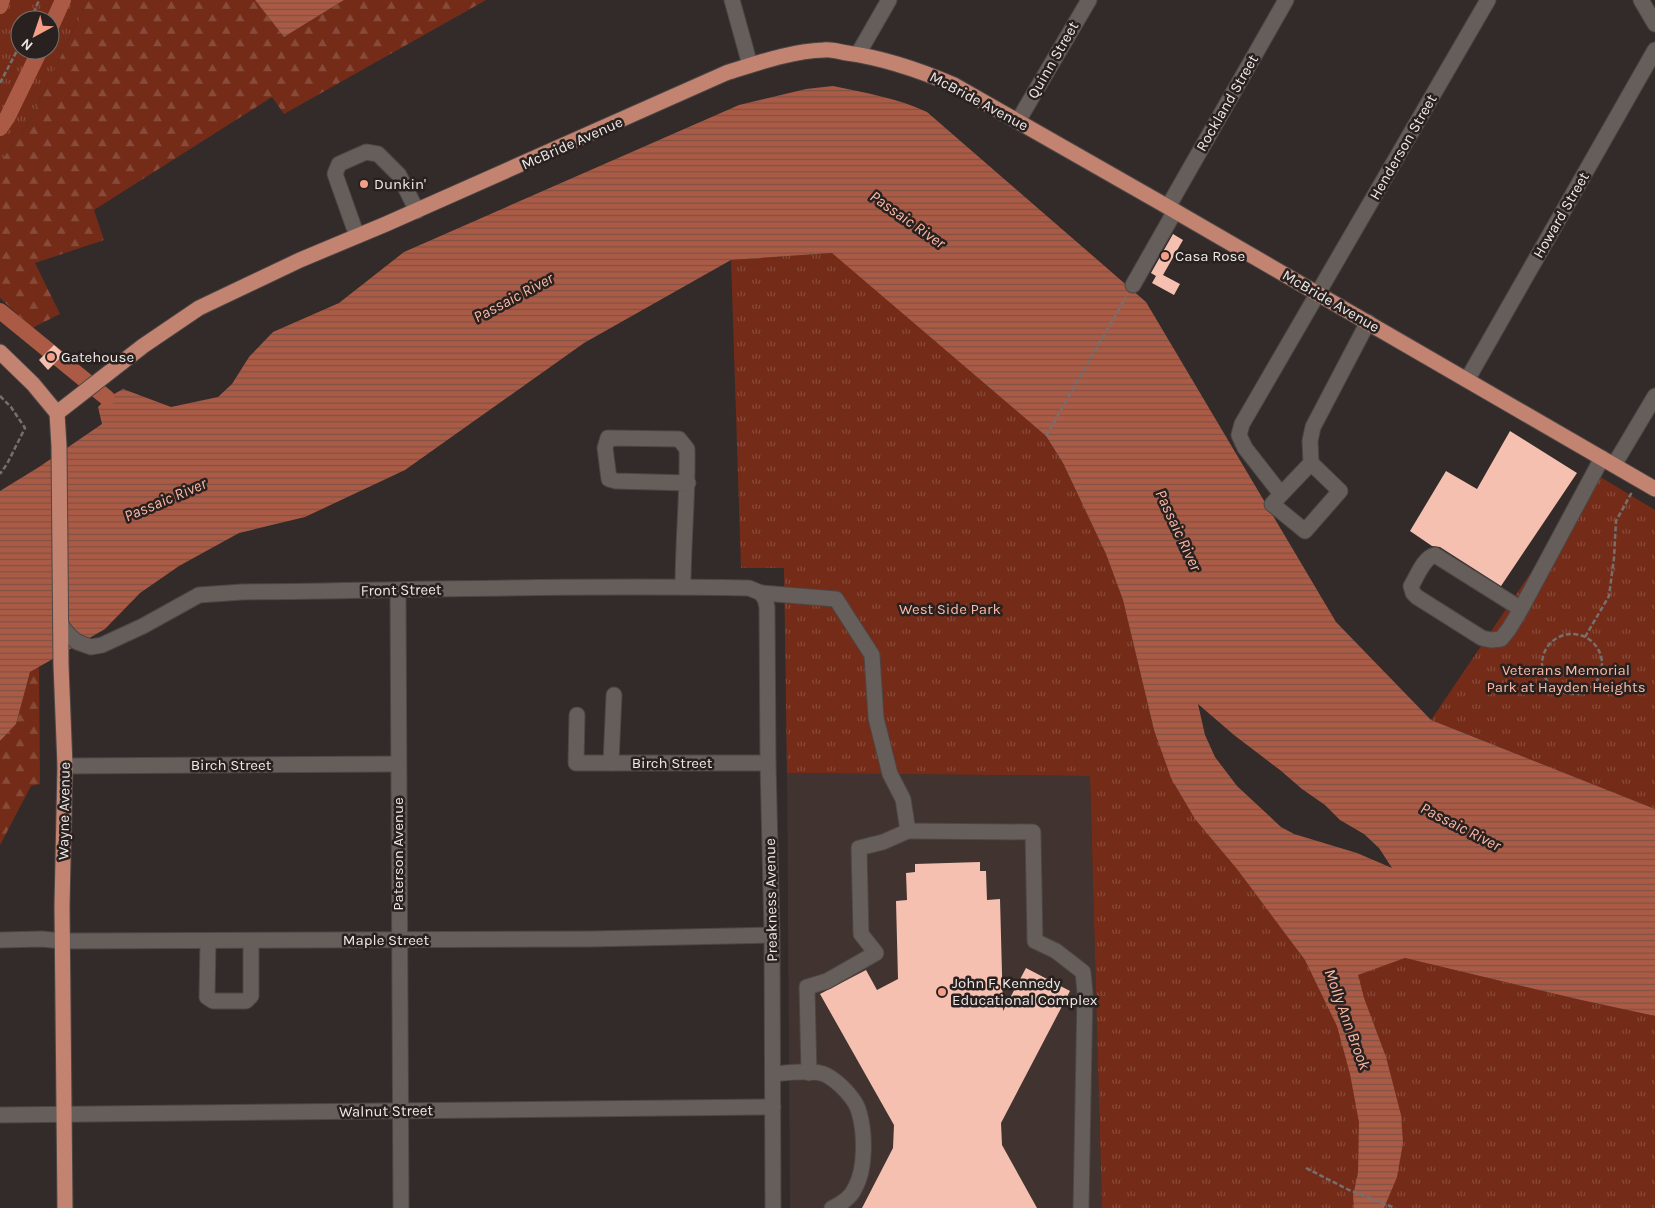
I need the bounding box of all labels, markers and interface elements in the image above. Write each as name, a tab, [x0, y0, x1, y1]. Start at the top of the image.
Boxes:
north arrow	[10, 10, 60, 60]
street label: Quinn Street	[1024, 18, 1083, 102]
text: N	[18, 35, 36, 54]
street label: Rockland Street	[1192, 51, 1262, 155]
street label: McBride Avenue	[927, 67, 1031, 135]
street label: Henderson Street	[1366, 91, 1441, 203]
street label: McBride Avenue	[518, 113, 626, 173]
street label: Howard Street	[1529, 168, 1593, 261]
place label: Dunkin'	[374, 175, 426, 193]
marker: Dunkin'	[358, 178, 370, 190]
water label: Passaic River	[866, 186, 949, 253]
place label: Casa Rose	[1175, 247, 1245, 265]
marker: Casa Rose	[1159, 250, 1171, 262]
street label: McBride Avenue	[1279, 266, 1383, 336]
water label: Passaic River	[470, 268, 557, 326]
place label: Gatehouse	[61, 348, 134, 366]
marker: Gatehouse	[45, 351, 57, 363]
water label: Passaic River	[121, 473, 210, 525]
water label: Passaic River	[1151, 486, 1206, 574]
street label: Front Street	[360, 580, 442, 600]
park label: West Side Park	[899, 600, 1001, 618]
park label: Veterans Memorial Park at Hayden Heights	[1486, 661, 1646, 696]
street label: Birch Street	[632, 754, 713, 772]
street label: Birch Street	[191, 756, 272, 774]
street label: Wayne Avenue	[54, 762, 74, 860]
street label: Paterson Avenue	[389, 797, 407, 911]
water label: Passaic River	[1417, 798, 1505, 855]
street label: Preakness Avenue	[761, 838, 781, 962]
street label: Maple Street	[343, 931, 430, 949]
water label: Molly Ann Brook	[1320, 966, 1375, 1073]
place label: John F. Kennedy Educational Complex	[952, 974, 1098, 1009]
marker: John F. Kennedy Educational Complex	[936, 986, 948, 998]
street label: Walnut Street	[339, 1101, 433, 1121]

